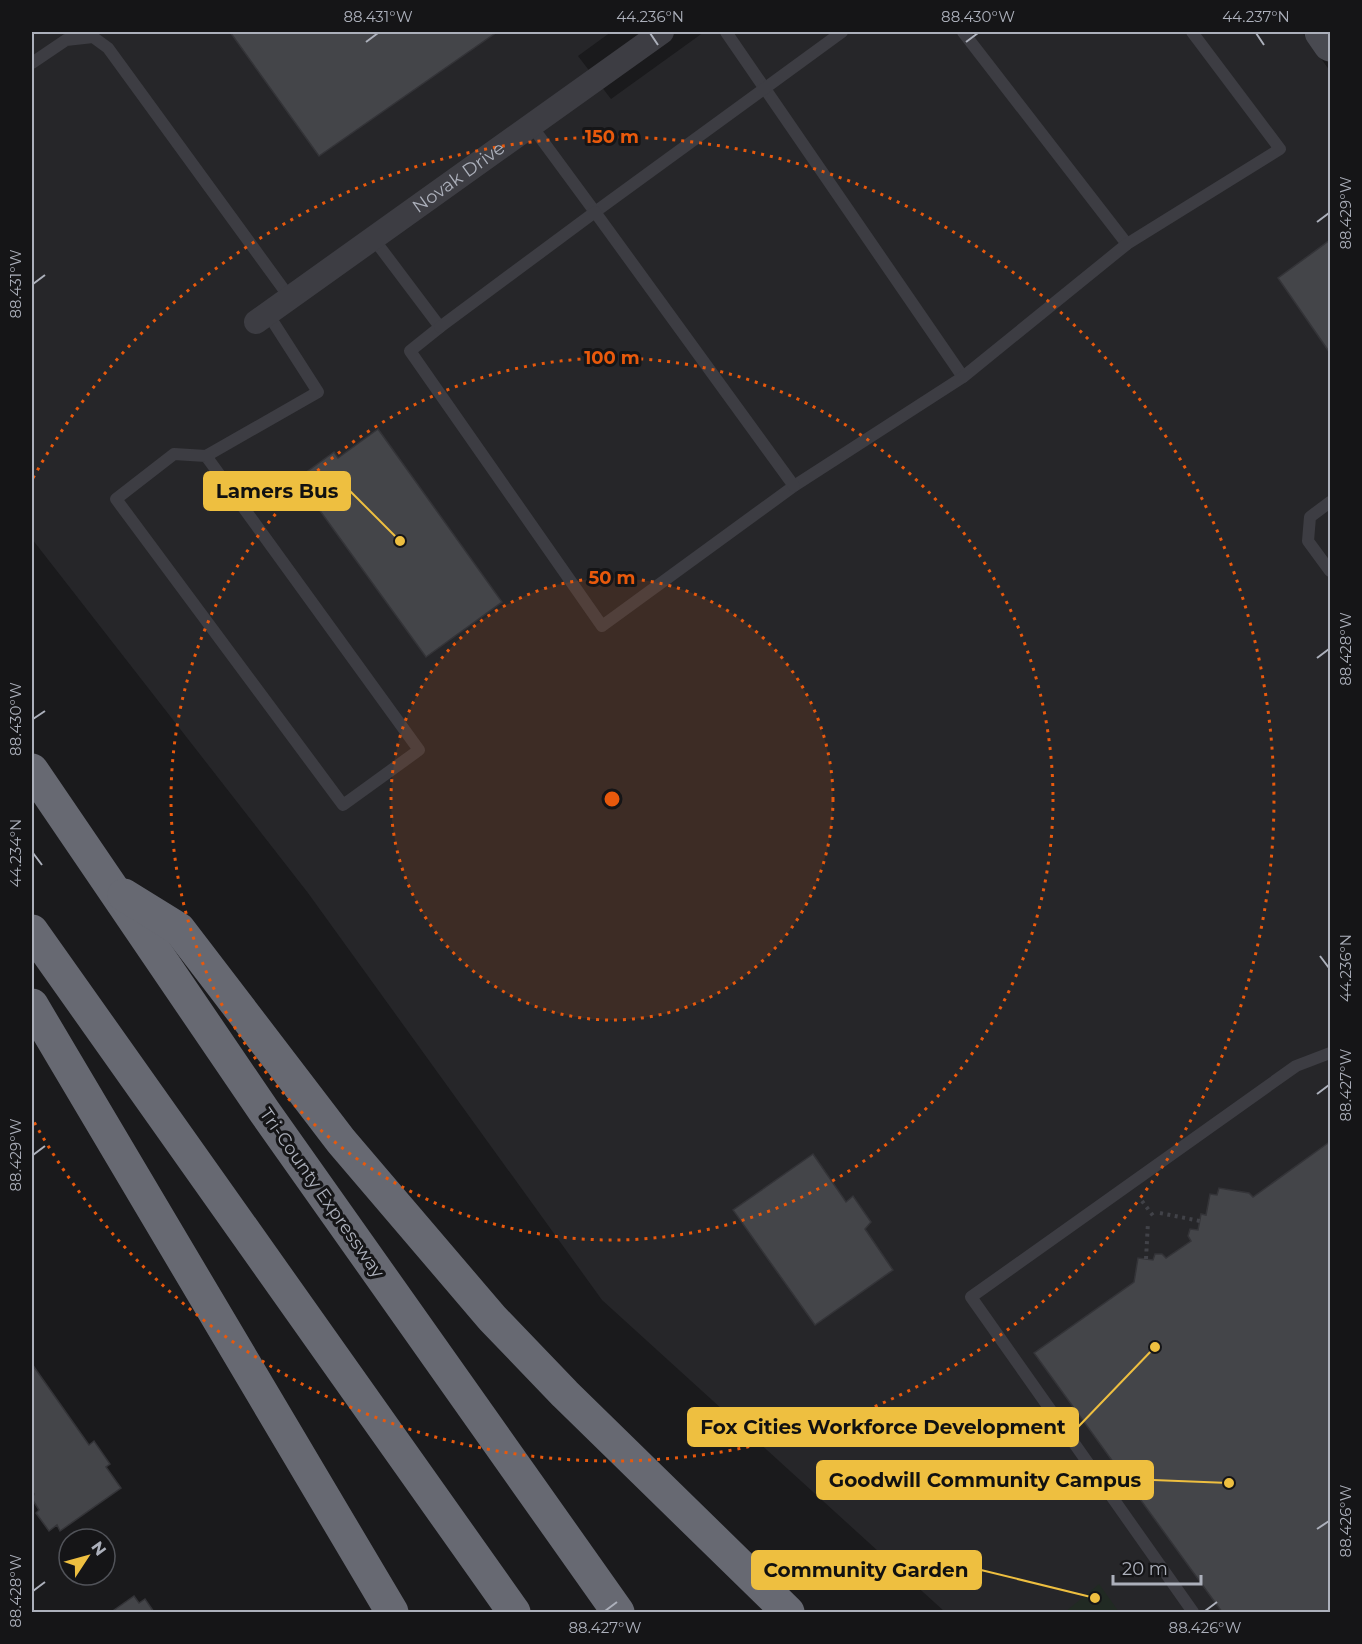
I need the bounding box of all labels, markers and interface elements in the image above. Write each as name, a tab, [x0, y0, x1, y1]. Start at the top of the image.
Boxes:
text: 88.431°W	[343, 7, 413, 26]
text: 44.236°N	[616, 7, 684, 26]
text: 88.430°W	[941, 7, 1015, 26]
text: 44.237°N	[1222, 7, 1290, 26]
text: 150 m	[585, 126, 639, 148]
street label: Novak Drive	[408, 137, 509, 218]
text: 88.429°W	[1336, 176, 1355, 250]
text: 88.431°W	[6, 249, 25, 319]
text: 100 m	[584, 347, 640, 369]
callout: Lamers Bus	[204, 472, 350, 510]
text: Lamers Bus	[216, 479, 339, 503]
text: 50 m	[589, 567, 635, 589]
text: 88.428°W	[1336, 612, 1355, 686]
text: 88.430°W	[6, 682, 25, 756]
centre of rings	[602, 789, 622, 809]
text: 44.234°N	[6, 819, 25, 887]
text: 44.236°N	[1336, 934, 1355, 1002]
text: 88.427°W	[1336, 1048, 1355, 1121]
street label: Tri-County Expressway	[255, 1104, 389, 1282]
text: 88.429°W	[6, 1118, 25, 1192]
callout: Fox Cities Workforce Development	[688, 1408, 1078, 1446]
text: Fox Cities Workforce Development	[700, 1415, 1066, 1439]
callout: Goodwill Community Campus	[817, 1461, 1153, 1499]
text: Goodwill Community Campus	[829, 1468, 1142, 1492]
text: 88.426°W	[1336, 1484, 1355, 1557]
north arrow	[57, 1527, 117, 1587]
text: N	[87, 1538, 110, 1559]
scale bar	[1113, 1548, 1202, 1586]
callout: Community Garden	[752, 1551, 981, 1589]
text: 88.428°W	[6, 1554, 25, 1628]
text: Community Garden	[763, 1558, 969, 1582]
text: 20 m	[1122, 1558, 1168, 1580]
text: 88.427°W	[569, 1618, 642, 1637]
text: 88.426°W	[1169, 1618, 1242, 1637]

